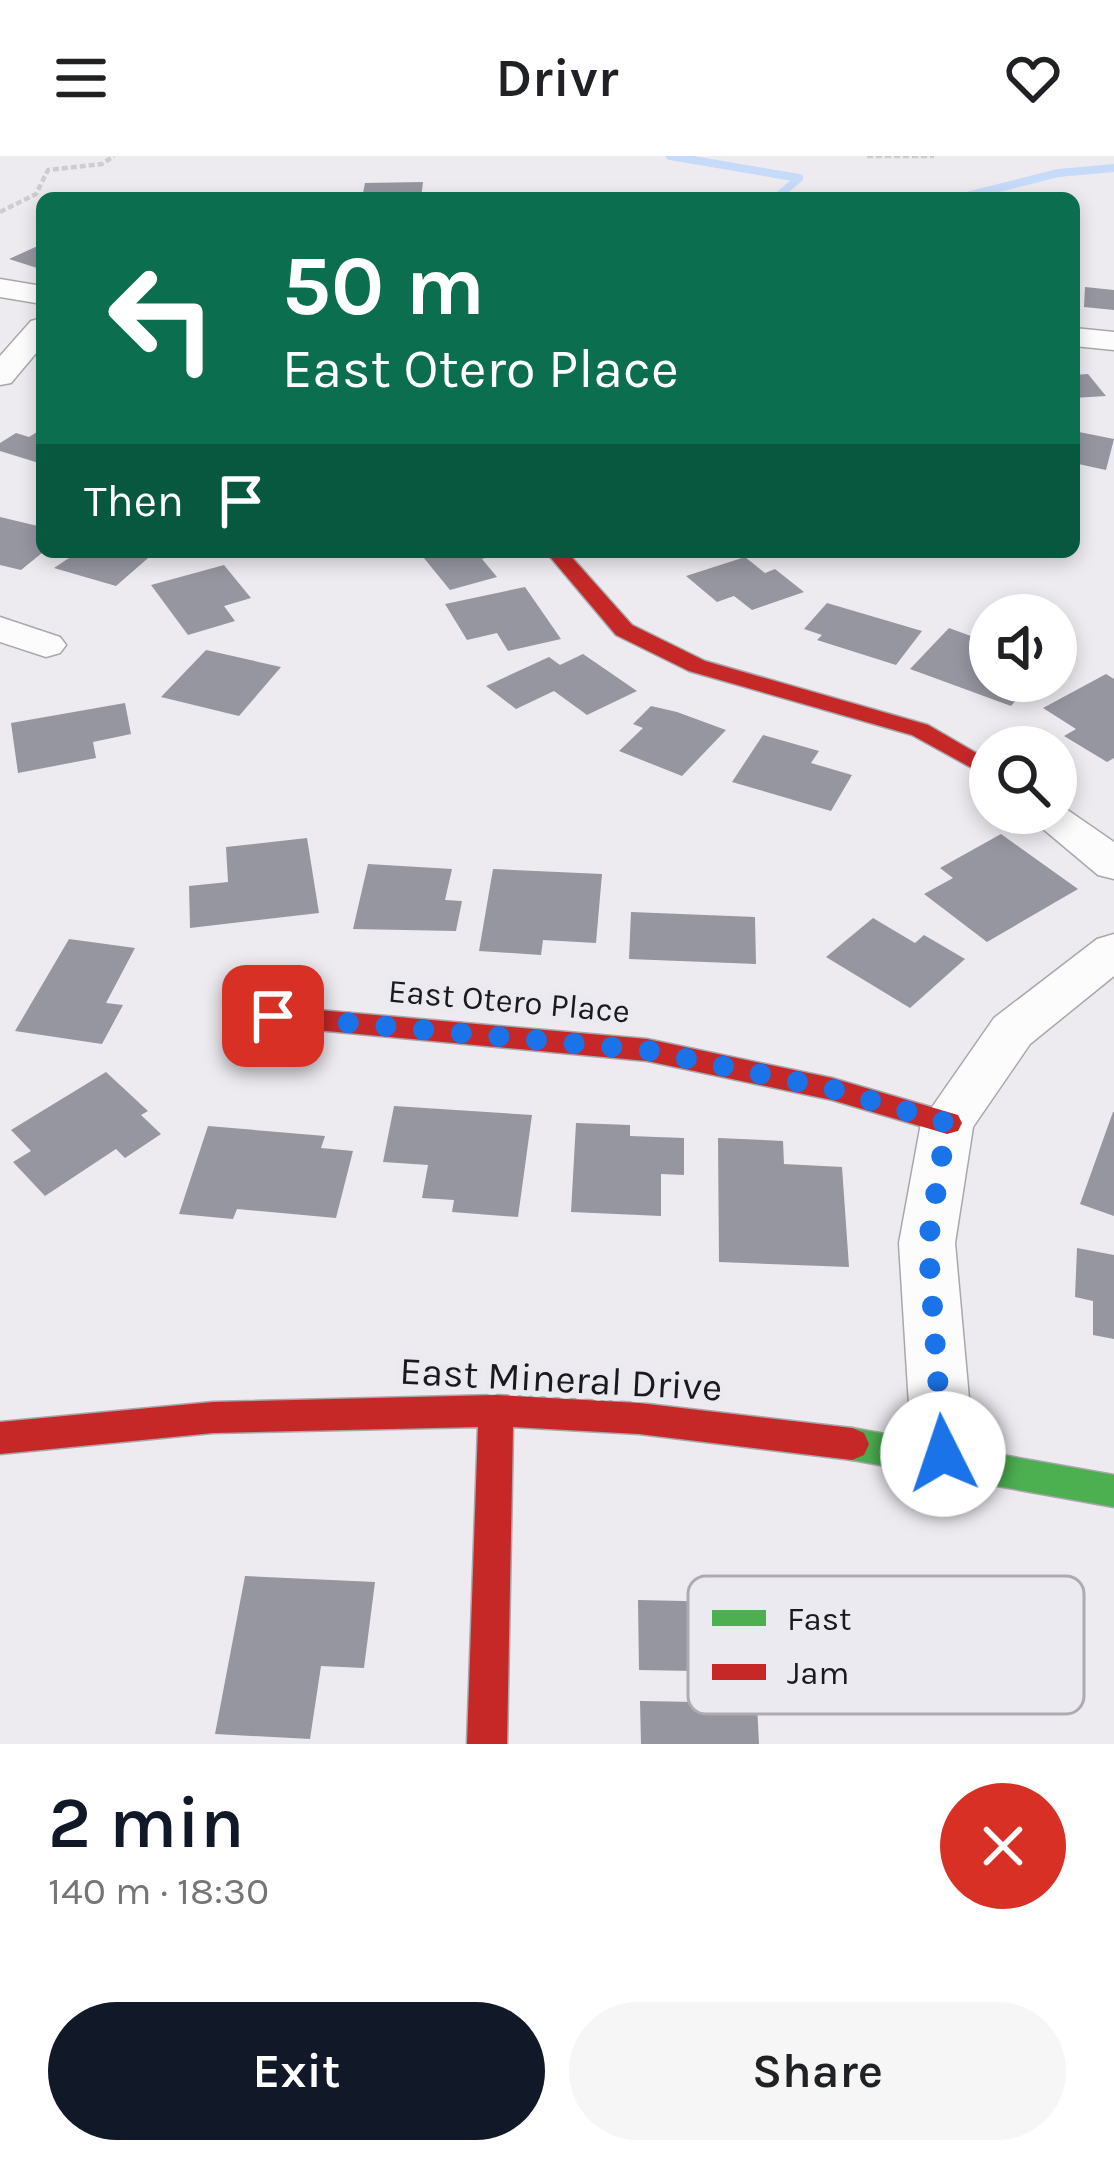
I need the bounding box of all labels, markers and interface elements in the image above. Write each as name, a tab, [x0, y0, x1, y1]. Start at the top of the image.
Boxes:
icon: menu	[48, 45, 114, 111]
icon: heart	[1000, 45, 1066, 111]
text: Drivr	[495, 46, 619, 110]
text: 50 m	[282, 237, 485, 335]
icon: left	[84, 240, 240, 396]
text: East Otero Place	[282, 337, 679, 401]
icon: arrive	[208, 468, 274, 534]
text: Then	[84, 475, 184, 527]
map controls	[969, 594, 1077, 834]
button: sound	[969, 594, 1077, 702]
button: search	[969, 726, 1077, 834]
pin	[222, 965, 324, 1067]
street label: East Otero Place	[387, 972, 631, 1030]
icon: arrive	[240, 983, 306, 1049]
street label: East Mineral Drive	[399, 1348, 723, 1410]
position arrow	[880, 1391, 1006, 1517]
legend	[688, 1576, 1084, 1714]
text: Fast	[787, 1600, 851, 1638]
text: Jam	[787, 1654, 849, 1692]
text: 2 min	[48, 1781, 245, 1865]
button: close	[940, 1783, 1066, 1909]
text: 140 m · 18:30	[48, 1868, 269, 1914]
button: Exit	[48, 2002, 545, 2140]
button: Share	[569, 2002, 1066, 2140]

